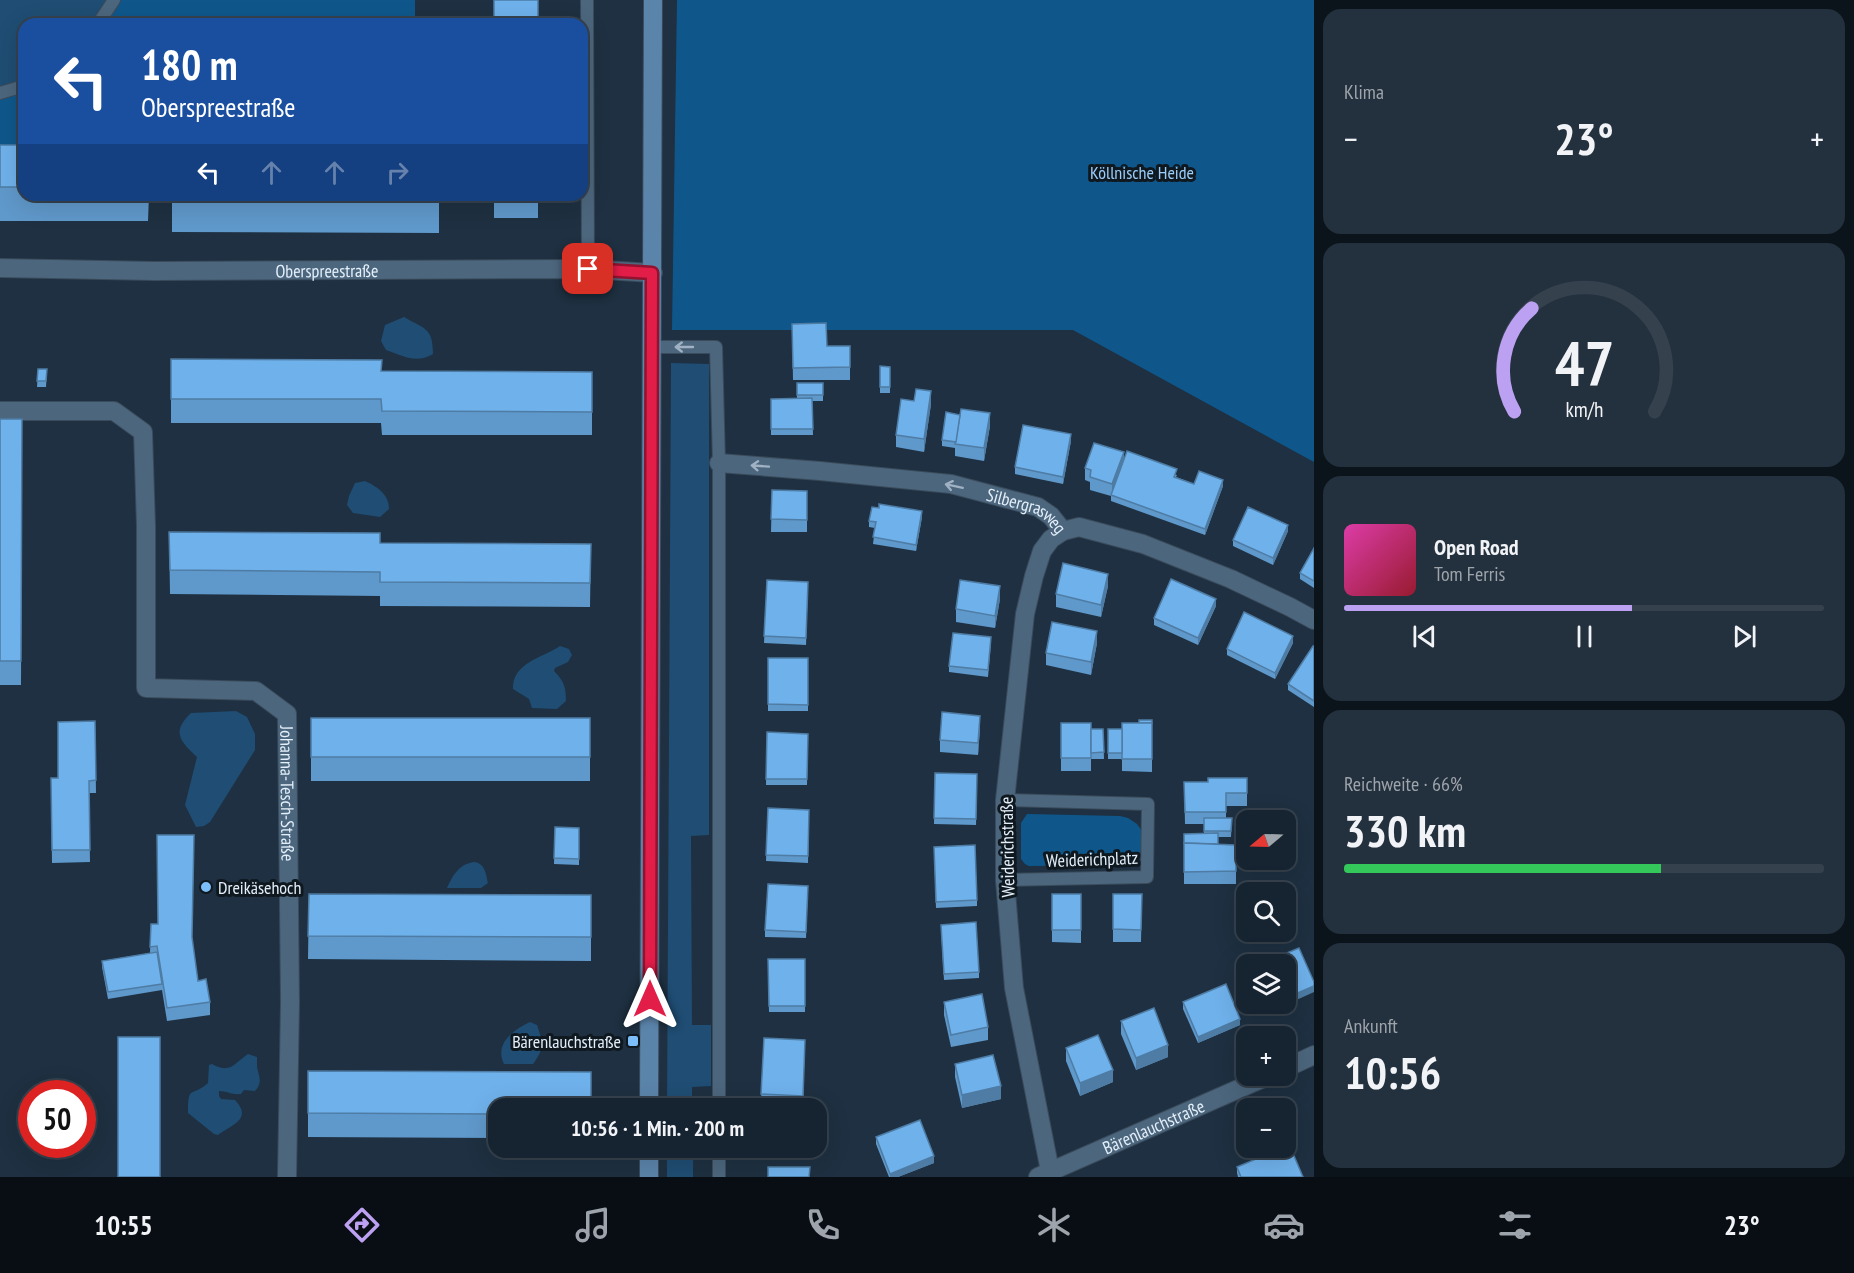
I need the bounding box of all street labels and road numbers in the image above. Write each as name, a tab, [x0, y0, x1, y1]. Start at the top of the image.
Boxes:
street label: Oberspreestraße	[275, 258, 379, 282]
street label: Silbergrasweg	[984, 482, 1072, 538]
street label: Johanna-Tesch-Straße	[276, 725, 300, 861]
street label: Weiderichstraße	[995, 797, 1019, 897]
street label: Weiderichplatz	[1046, 846, 1138, 872]
street label: Bärenlauchstraße	[1099, 1094, 1208, 1159]

